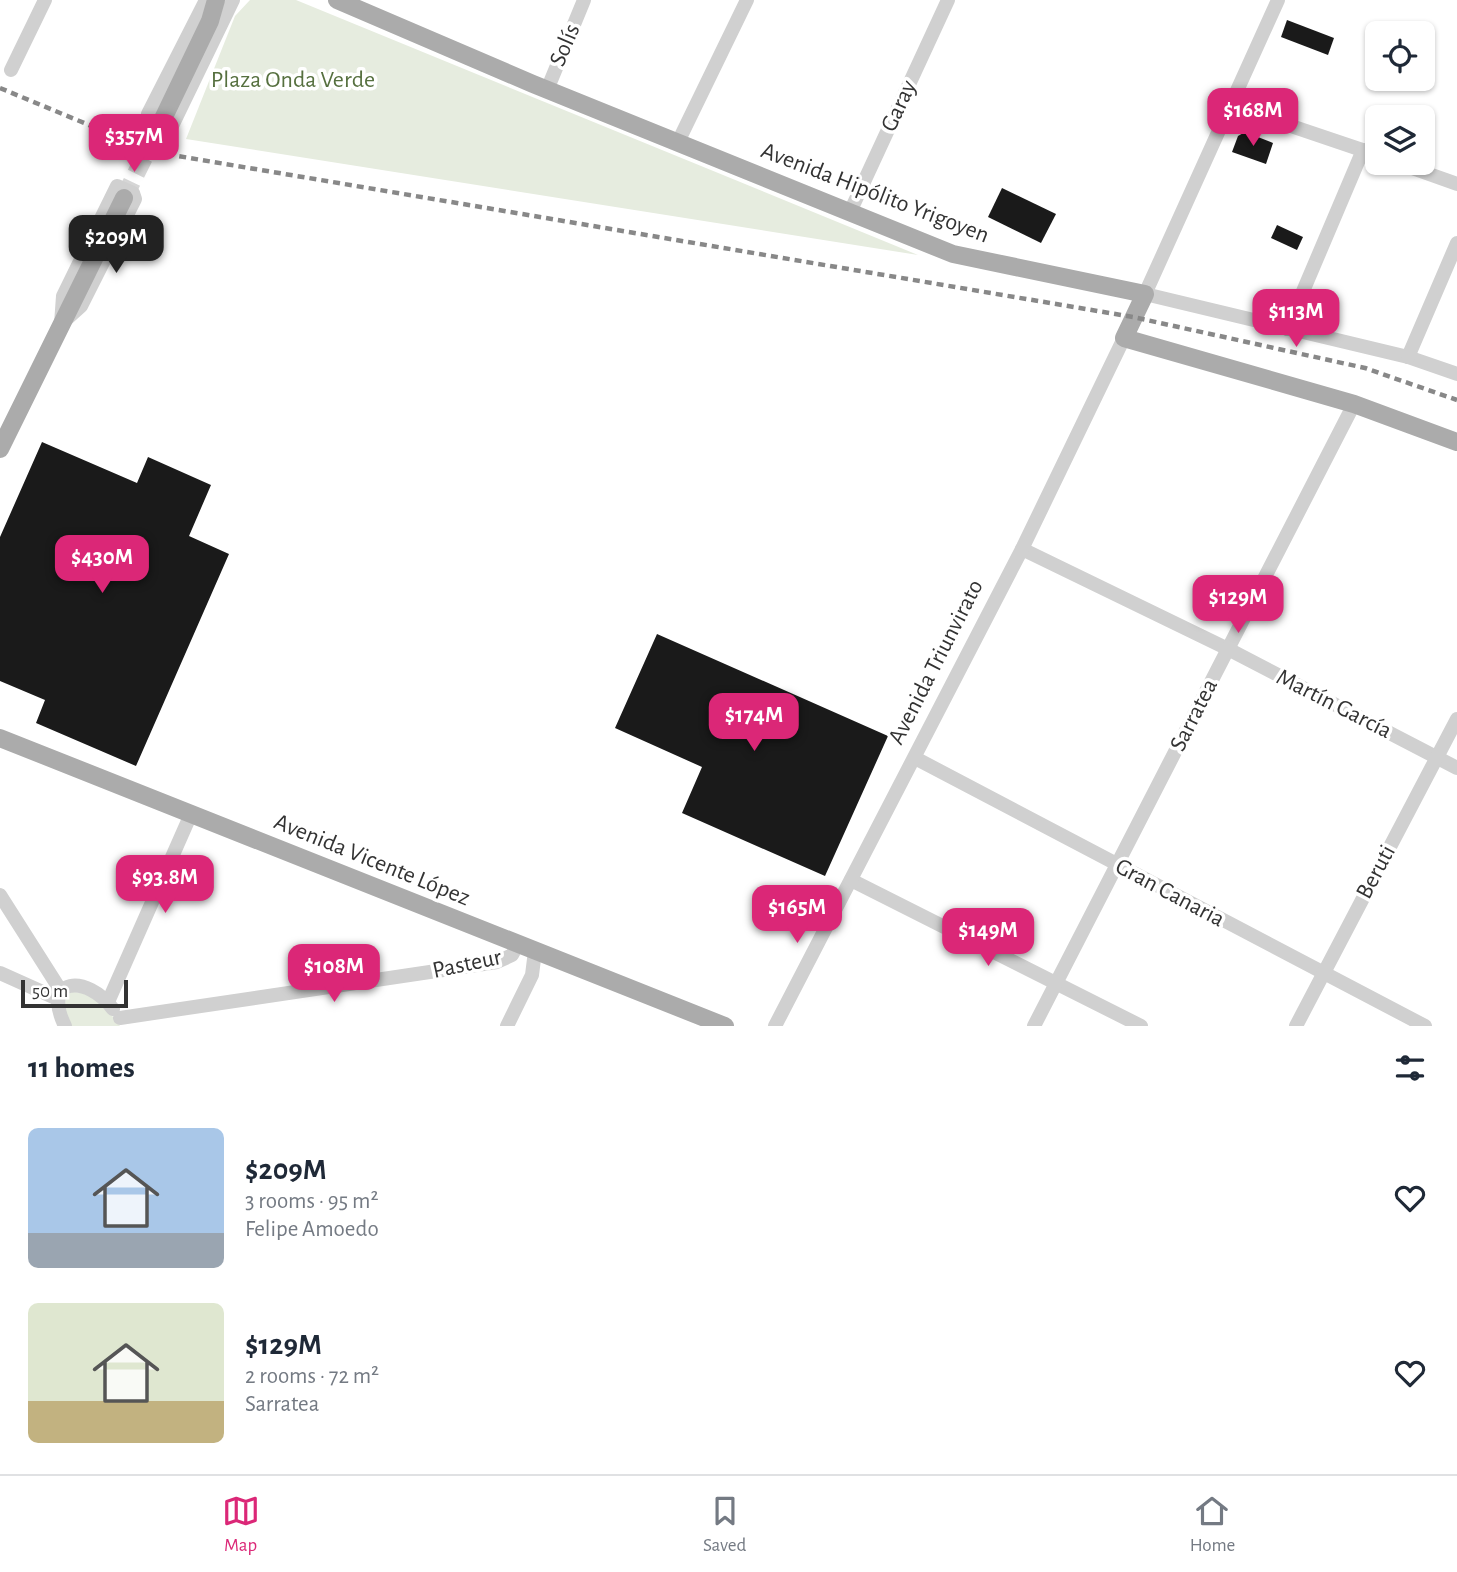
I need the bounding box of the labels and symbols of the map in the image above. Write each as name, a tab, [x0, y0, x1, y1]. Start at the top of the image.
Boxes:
street label: Solís	[546, 20, 584, 70]
park label: Plaza Onda Verde	[211, 68, 375, 92]
street label: Garay	[877, 77, 921, 135]
pin: $168M	[1204, 88, 1302, 148]
pin: $357M	[85, 114, 183, 174]
street label: Avenida Hipólito Yrigoyen	[758, 138, 992, 248]
pin: $209M	[67, 216, 165, 275]
pin: $113M	[1247, 290, 1345, 349]
pin: $430M	[53, 536, 151, 595]
street label: Avenida Triunvirato	[884, 576, 988, 748]
pin: $129M	[1189, 576, 1287, 635]
street label: Martín García	[1272, 665, 1396, 743]
street label: Sarratea	[1166, 675, 1222, 755]
pin: $174M	[705, 694, 803, 753]
street label: Avenida Vicente López	[271, 810, 473, 910]
street label: Beruti	[1352, 841, 1400, 903]
street label: Gran Canaria	[1111, 854, 1229, 932]
pin: $93.8M	[108, 856, 222, 915]
pin: $165M	[748, 886, 846, 945]
pin: $149M	[939, 908, 1037, 968]
pin: $108M	[285, 944, 383, 1004]
street label: Pasteur	[430, 945, 504, 983]
scale bar	[21, 977, 128, 1009]

